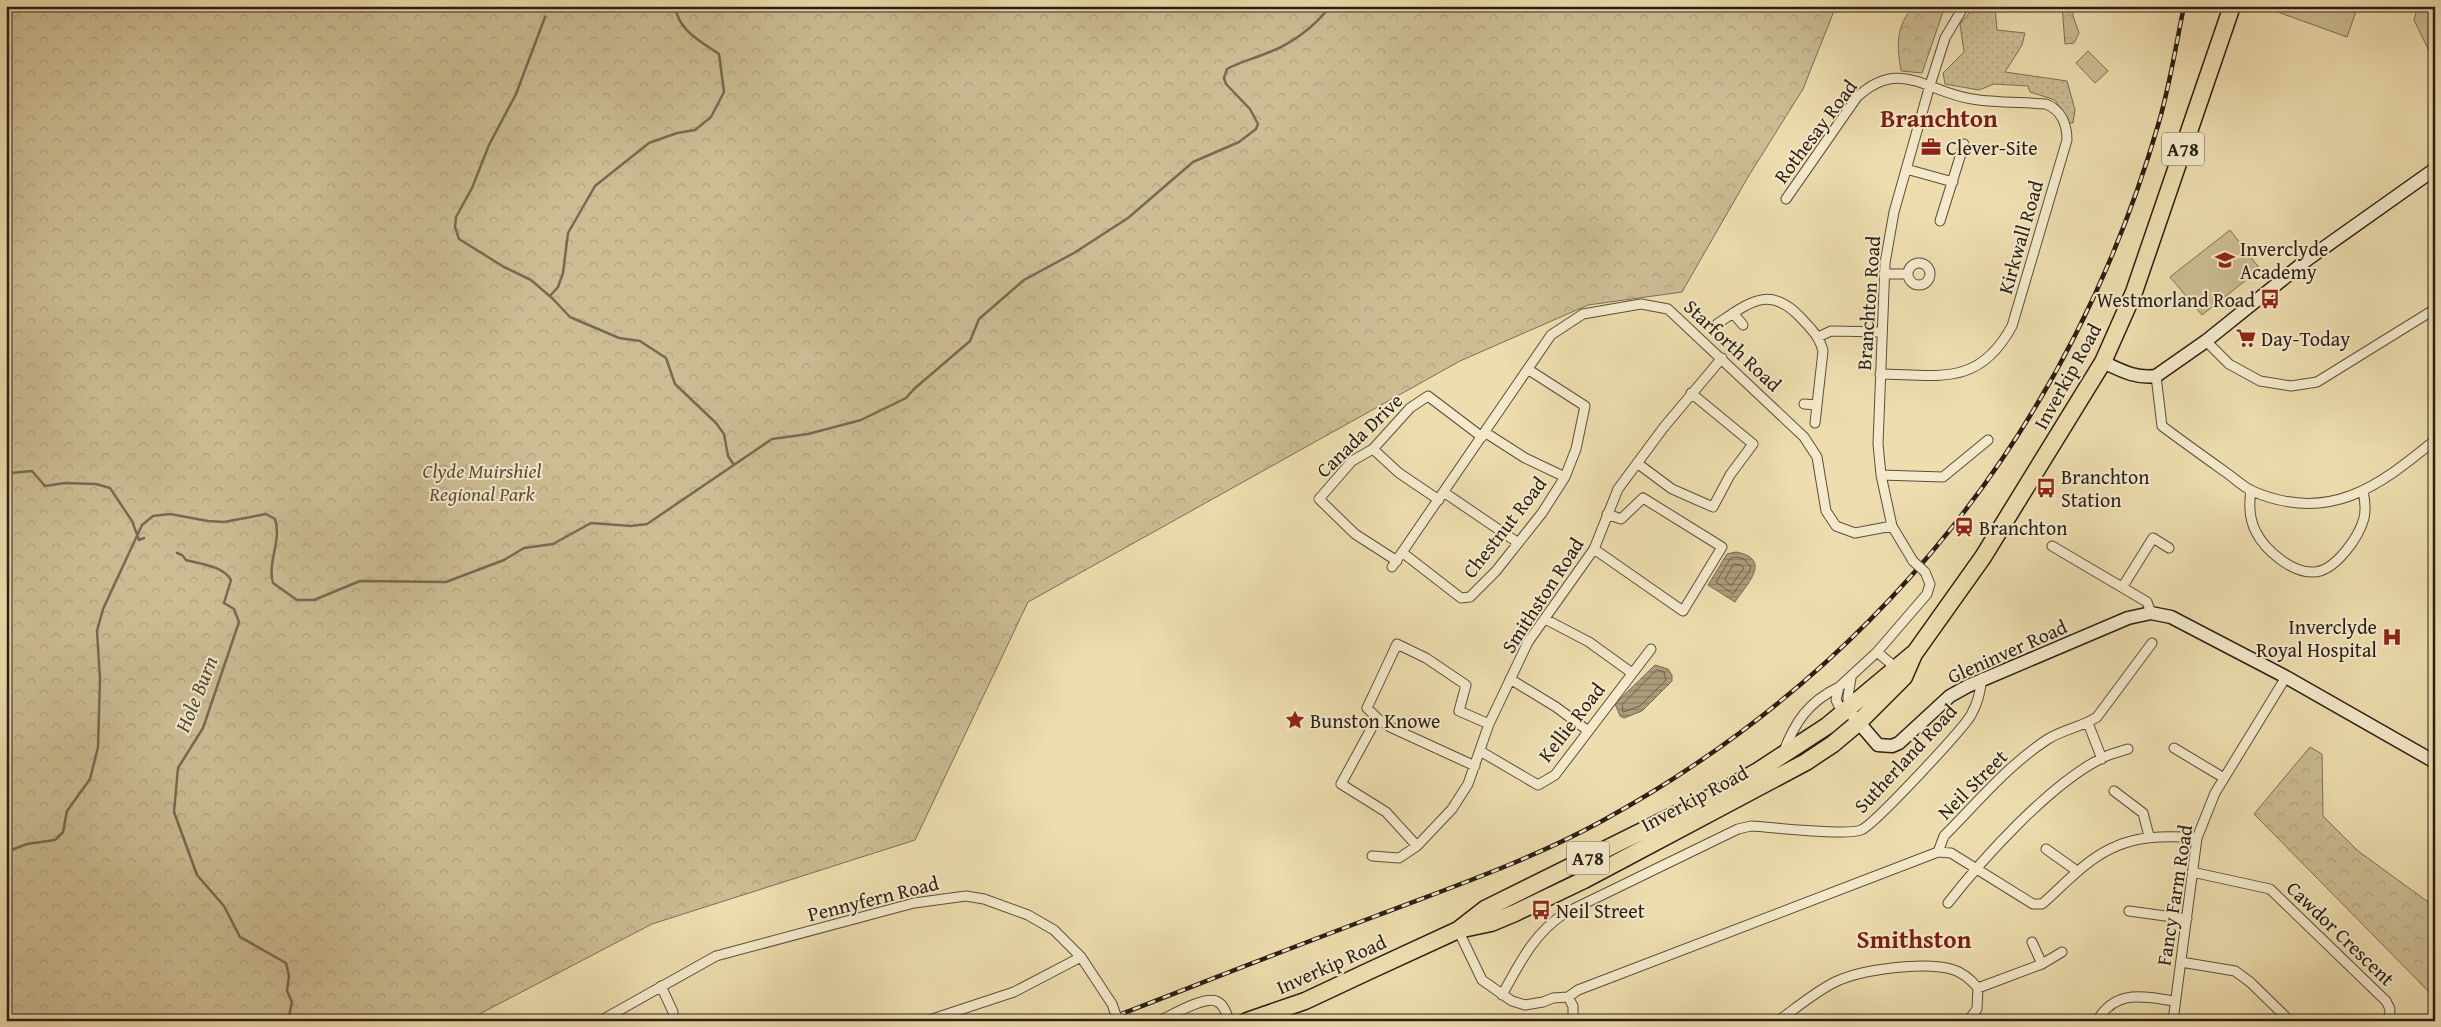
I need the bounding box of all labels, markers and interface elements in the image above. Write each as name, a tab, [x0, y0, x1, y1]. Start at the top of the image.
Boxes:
street label: Rothesay Road	[1766, 73, 1864, 189]
district label: Branchton	[1880, 100, 1998, 136]
road number: A78	[2162, 132, 2204, 166]
place label: Clever-Site	[1946, 133, 2038, 162]
office icon: Clever-Site	[1920, 136, 1942, 158]
street label: Kirkwall Road	[1990, 177, 2050, 297]
place label: Inverclyde Academy	[2240, 234, 2328, 286]
street label: Branchton Road	[1849, 235, 1887, 371]
school or university icon: Inverclyde Academy	[2214, 249, 2236, 271]
place label: Westmorland Road	[2096, 285, 2255, 314]
bus stop icon: Westmorland Road	[2259, 288, 2281, 310]
street label: Starforth Road	[1678, 292, 1788, 398]
street label: Inverkip Road	[2026, 317, 2108, 434]
place label: Day-Today	[2261, 324, 2350, 353]
supermarket icon: Day-Today	[2235, 327, 2257, 349]
street label: Canada Drive	[1309, 386, 1409, 484]
park label: Clyde Muirshiel Regional Park	[423, 456, 542, 508]
place label: Branchton Station	[2061, 462, 2149, 514]
street label: Chestnut Road	[1455, 470, 1553, 584]
bus stop icon: Branchton Station	[2035, 477, 2057, 499]
place label: Branchton	[1979, 513, 2067, 542]
station icon: Branchton	[1953, 516, 1975, 538]
street label: Smithston Road	[1494, 531, 1590, 659]
street label: Gleninver Road	[1943, 612, 2072, 690]
place label: Inverclyde Royal Hospital	[2256, 612, 2377, 664]
hospital icon: Inverclyde Royal Hospital	[2381, 626, 2403, 648]
water label: Hole Burn	[166, 651, 225, 738]
street label: Kellie Road	[1531, 676, 1611, 768]
street label: Sutherland Road	[1847, 697, 1963, 819]
place label: Bunston Knowe	[1310, 706, 1440, 735]
place icon: Bunston Knowe	[1284, 709, 1306, 731]
street label: Neil Street	[1930, 742, 2014, 826]
street label: Inverkip Road	[1635, 758, 1753, 838]
street label: Fancy Farm Road	[2149, 822, 2199, 967]
road number: A78	[1567, 841, 1609, 874]
street label: Pennyfern Road	[804, 868, 942, 928]
street label: Cawdor Crescent	[2280, 874, 2402, 992]
place label: Neil Street	[1556, 896, 1645, 925]
bus stop icon: Neil Street	[1530, 899, 1552, 921]
district label: Smithston	[1857, 921, 1972, 957]
street label: Inverkip Road	[1272, 927, 1391, 1001]

